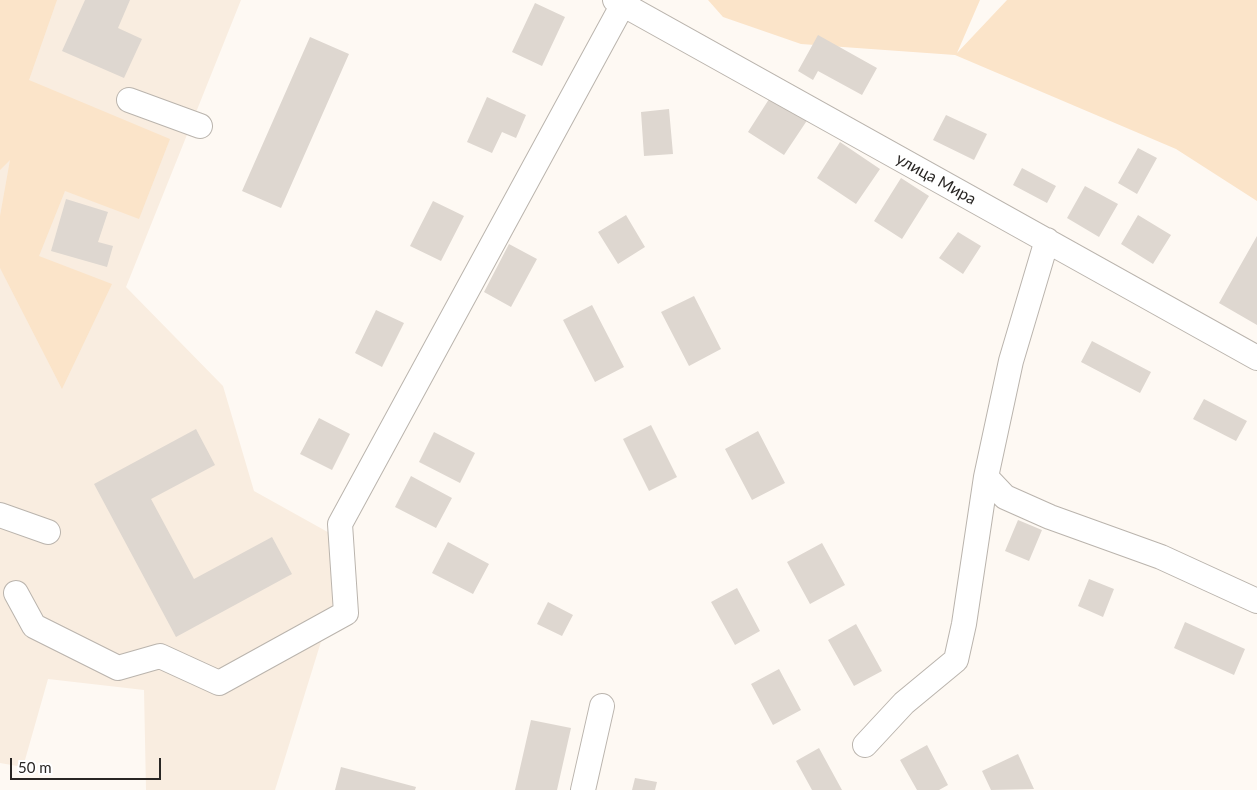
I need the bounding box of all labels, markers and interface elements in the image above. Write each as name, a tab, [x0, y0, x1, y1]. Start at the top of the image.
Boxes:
street label: улица Мира	[893, 149, 979, 209]
scale bar	[12, 748, 164, 780]
text: 50 m	[18, 758, 52, 776]

